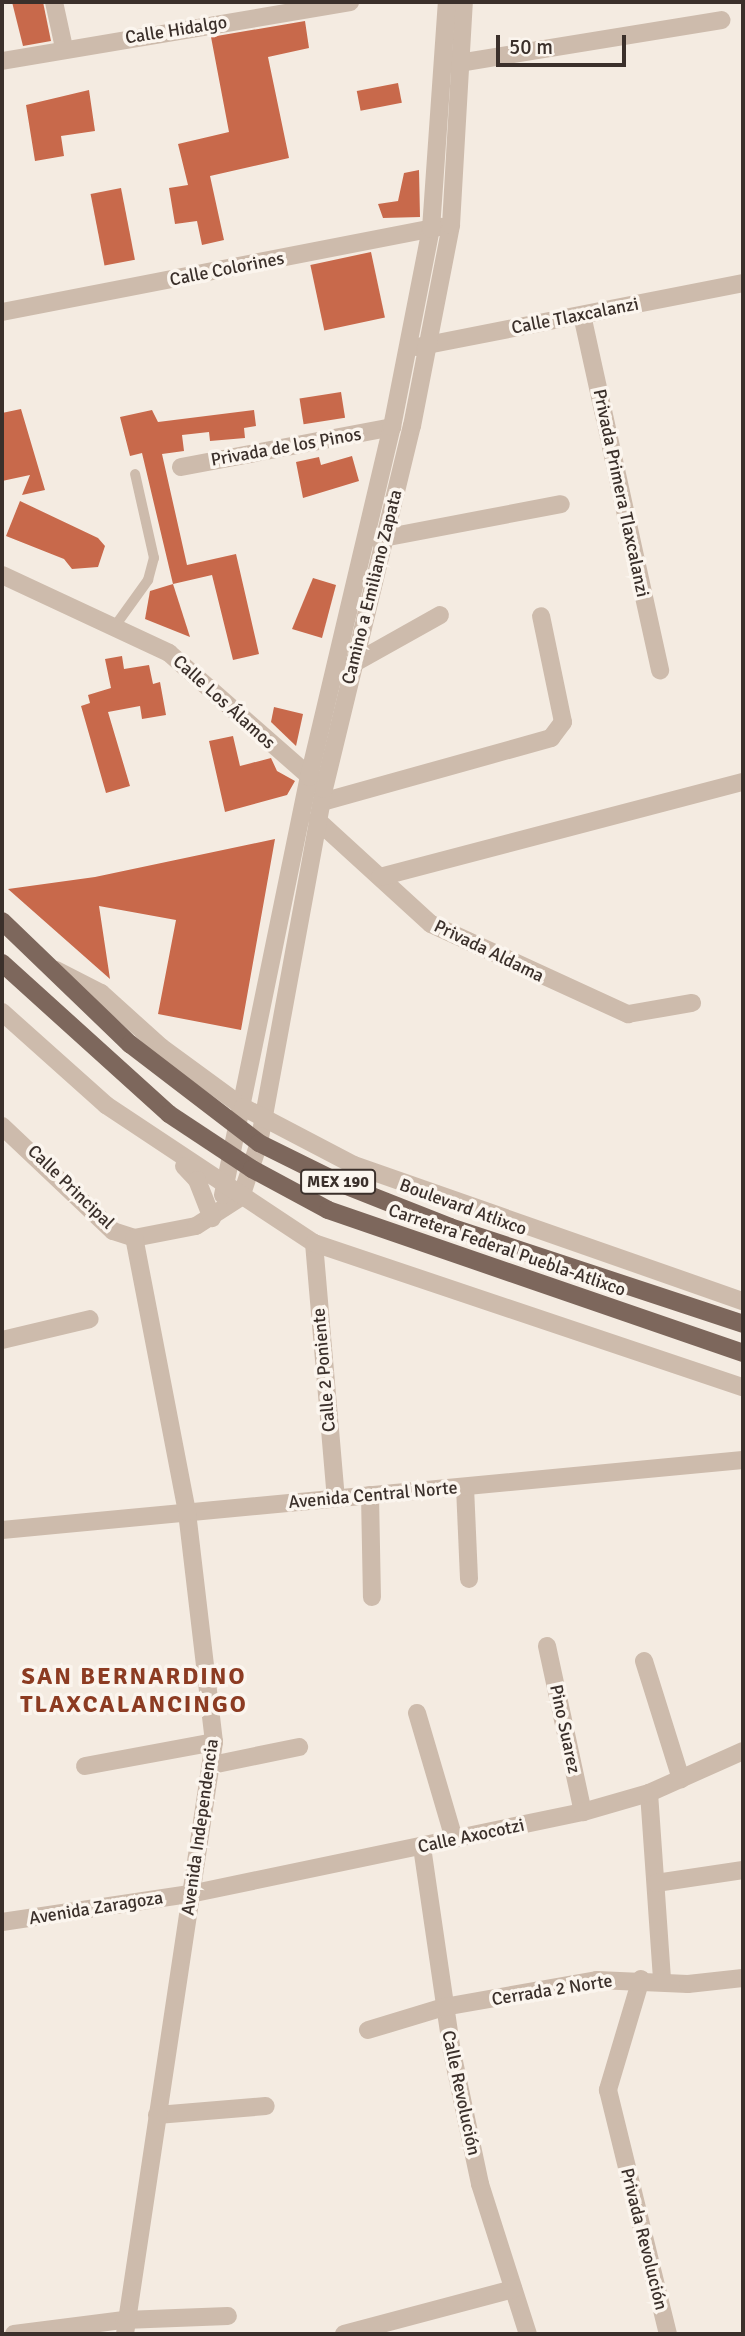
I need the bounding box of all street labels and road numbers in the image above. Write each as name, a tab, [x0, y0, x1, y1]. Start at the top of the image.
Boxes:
street label: Calle Hidalgo	[124, 11, 228, 49]
street label: Calle Colorines	[168, 247, 286, 291]
street label: Calle Tlaxcalanzi	[510, 293, 640, 339]
street label: Privada Primera Tlaxcalanzi	[588, 387, 654, 599]
street label: Privada de los Pinos	[209, 423, 363, 471]
street label: Camino a Emiliano Zapata	[337, 487, 407, 687]
street label: Calle Los Álamos	[168, 650, 280, 754]
street label: Privada Aldama	[431, 915, 547, 987]
street label: Calle Principal	[23, 1140, 119, 1234]
road number: MEX 190	[300, 1170, 376, 1194]
street label: Boulevard Atlixco	[396, 1174, 530, 1240]
street label: Carretera Federal Puebla-Atlixco	[386, 1199, 628, 1301]
street label: Calle 2 Poniente	[308, 1307, 340, 1433]
street label: Avenida Central Norte	[288, 1477, 458, 1513]
street label: Pino Suarez	[545, 1682, 585, 1776]
street label: Avenida Independencia	[177, 1737, 223, 1917]
street label: Calle Axocotzi	[416, 1814, 526, 1858]
street label: Avenida Zaragoza	[28, 1887, 164, 1929]
street label: Cerrada 2 Norte	[490, 1970, 614, 2010]
street label: Calle Revolución	[437, 2028, 485, 2158]
street label: Privada Revolución	[616, 2166, 672, 2312]

